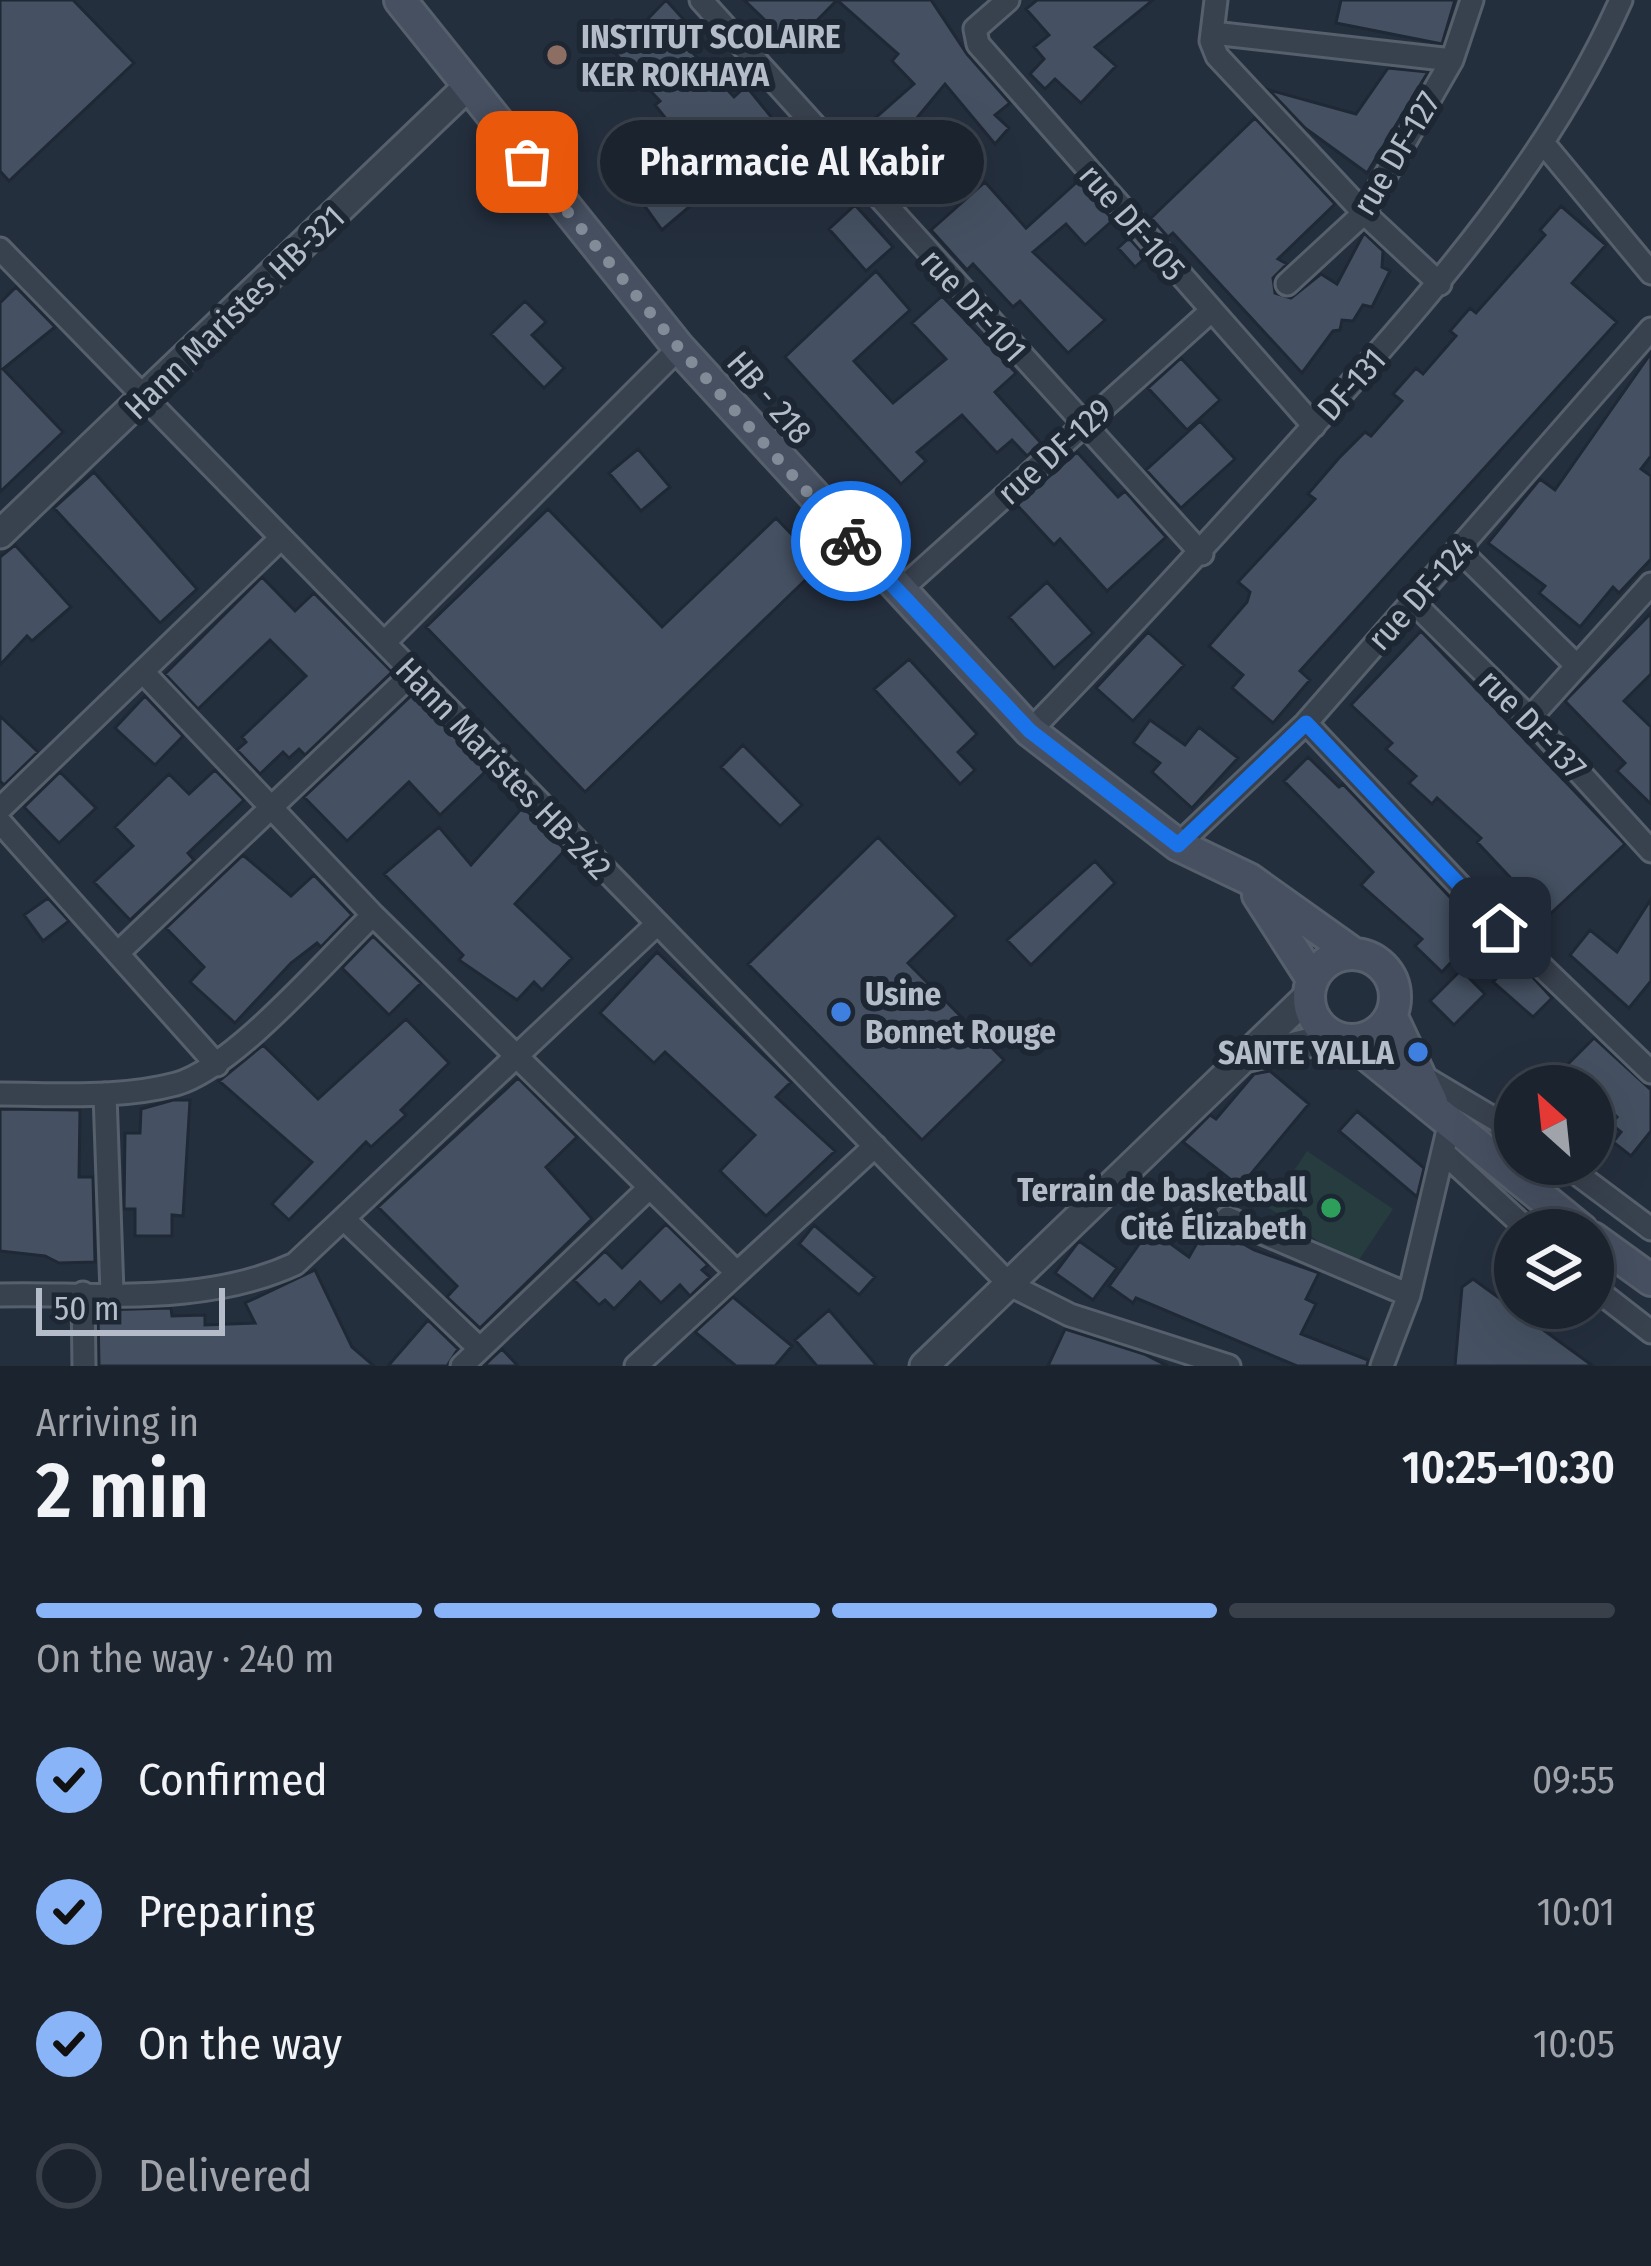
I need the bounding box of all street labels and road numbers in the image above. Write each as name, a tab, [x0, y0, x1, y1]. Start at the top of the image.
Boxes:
street label: rue DF-127	[1345, 85, 1449, 222]
street label: rue DF-105	[1071, 156, 1194, 289]
street label: Hann Maristes HB-321	[116, 198, 353, 428]
street label: rue DF-101	[912, 241, 1034, 370]
street label: DF-131	[1309, 340, 1394, 429]
street label: HB - 218	[718, 343, 820, 452]
street label: rue DF-129	[990, 390, 1120, 513]
street label: rue DF-124	[1359, 529, 1482, 659]
street label: Hann Maristes HB-242	[387, 649, 619, 888]
street label: rue DF-137	[1470, 662, 1594, 788]

